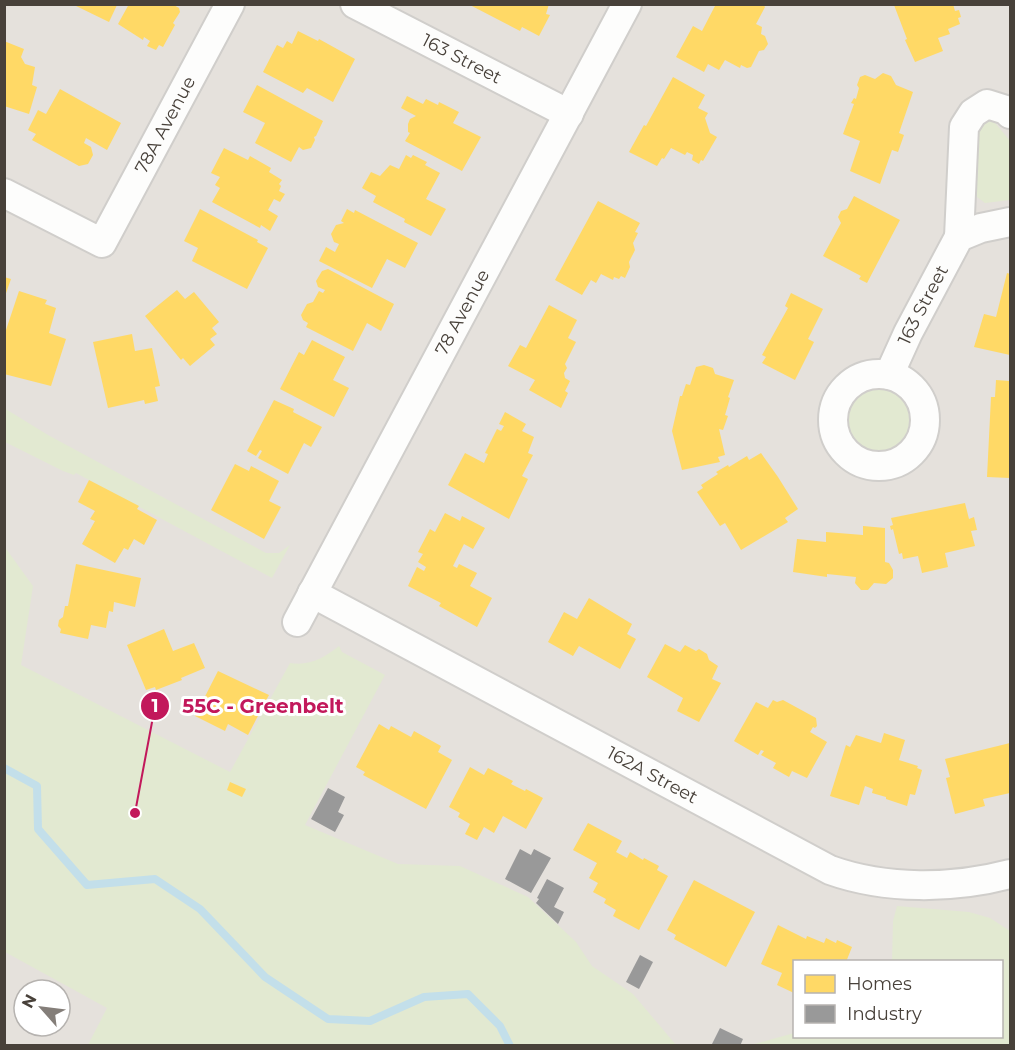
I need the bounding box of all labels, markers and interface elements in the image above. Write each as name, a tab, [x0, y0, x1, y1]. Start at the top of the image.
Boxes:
street label: 163 Street	[418, 29, 505, 88]
street label: 78A Avenue	[130, 72, 200, 177]
street label: 163 Street	[893, 261, 953, 348]
street label: 78 Avenue	[430, 265, 494, 359]
callout: 55C - Greenbelt	[140, 687, 356, 725]
text: 55C - Greenbelt	[182, 694, 344, 718]
text: 1	[151, 695, 159, 717]
street label: 162A Street	[603, 742, 702, 808]
legend	[793, 960, 1003, 1038]
text: Homes	[847, 973, 912, 995]
north arrow	[12, 978, 72, 1038]
text: N	[18, 991, 41, 1011]
text: Industry	[847, 1003, 922, 1025]

